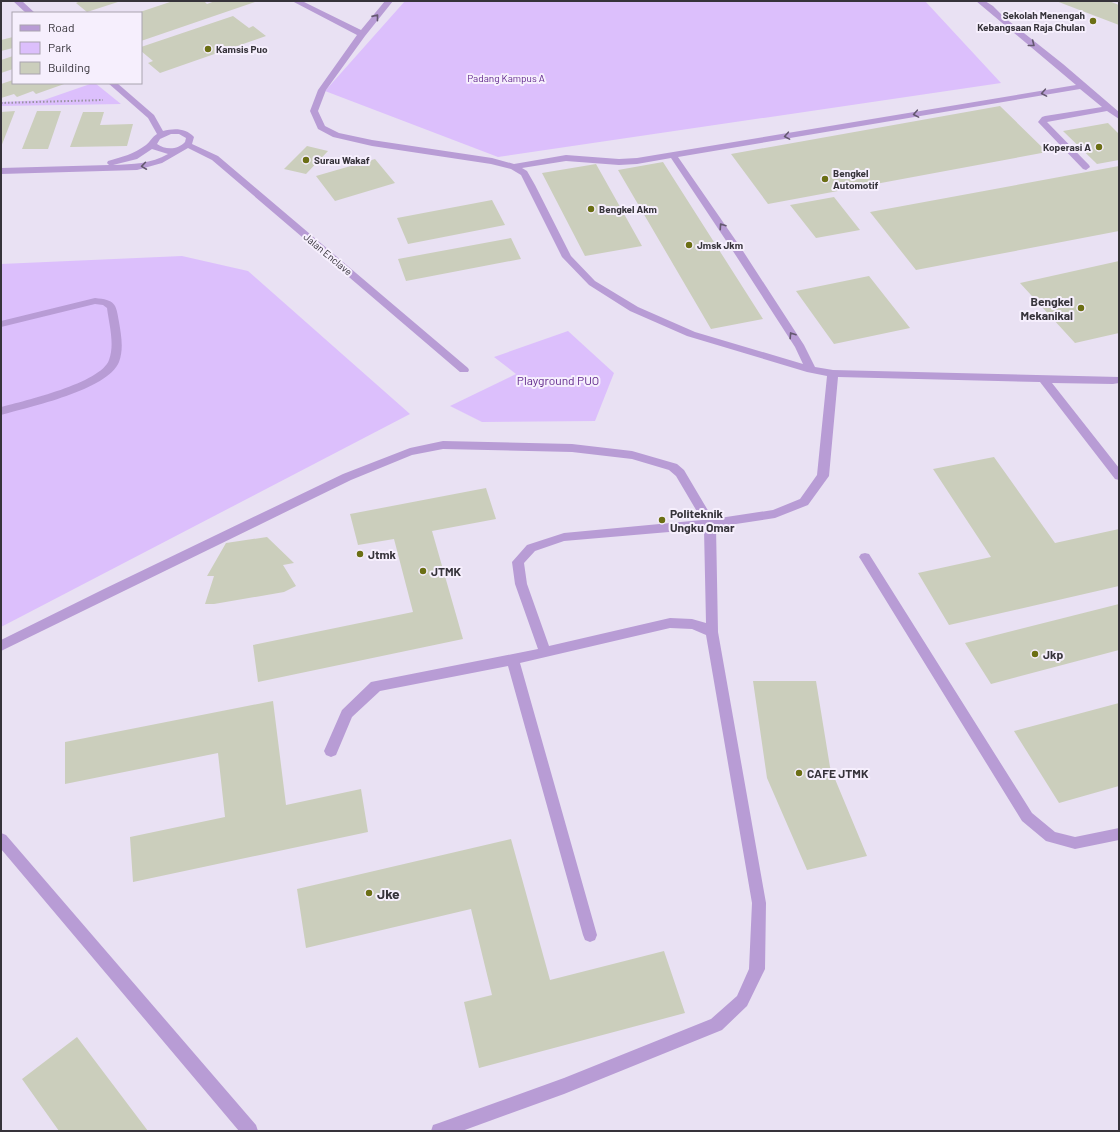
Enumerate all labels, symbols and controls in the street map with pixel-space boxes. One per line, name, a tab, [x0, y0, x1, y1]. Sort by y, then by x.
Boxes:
place label: Sekolah Menengah Kebangsaan Raja Chulan	[977, 9, 1085, 33]
legend	[12, 12, 142, 84]
one-way arrow	[371, 15, 378, 22]
marker: Sekolah Menengah Kebangsaan Raja Chulan	[1088, 16, 1098, 26]
text: Road	[48, 20, 75, 34]
one-way arrow	[1028, 39, 1035, 46]
text: Park	[48, 40, 72, 54]
place label: Kamsis Puo	[216, 43, 268, 55]
marker: Kamsis Puo	[203, 44, 213, 54]
text: Building	[48, 60, 90, 74]
park label: Padang Kampus A	[467, 72, 545, 84]
one-way arrow	[1041, 88, 1047, 97]
one-way arrow	[912, 110, 919, 118]
one-way arrow	[784, 131, 791, 140]
place label: Koperasi A	[1043, 141, 1091, 153]
marker: Koperasi A	[1094, 142, 1104, 152]
place label: Surau Wakaf	[314, 154, 370, 166]
marker: Surau Wakaf	[301, 155, 311, 165]
one-way arrow	[141, 161, 147, 170]
place label: Bengkel Automotif	[833, 167, 879, 191]
marker: Bengkel Automotif	[820, 174, 830, 184]
place label: Bengkel Akm	[599, 203, 657, 215]
marker: Bengkel Akm	[586, 204, 596, 214]
one-way arrow	[719, 223, 727, 230]
street label: Jalan Enclave	[301, 230, 355, 278]
place label: Jmsk Jkm	[697, 239, 743, 251]
marker: Jmsk Jkm	[684, 240, 694, 250]
place label: Bengkel Mekanikal	[1020, 294, 1073, 322]
marker: Bengkel Mekanikal	[1076, 303, 1086, 313]
one-way arrow	[790, 332, 797, 339]
park label: Playground PUO	[517, 373, 599, 387]
place label: Politeknik Ungku Omar	[670, 506, 735, 534]
marker: Politeknik Ungku Omar	[657, 515, 667, 525]
place label: Jtmk	[368, 547, 397, 561]
marker: Jtmk	[355, 549, 365, 559]
place label: JTMK	[431, 564, 462, 578]
marker: JTMK	[418, 566, 428, 576]
place label: Jkp	[1043, 647, 1063, 661]
marker: Jkp	[1030, 649, 1040, 659]
place label: CAFE JTMK	[807, 766, 869, 780]
marker: CAFE JTMK	[794, 768, 804, 778]
place label: Jke	[377, 885, 400, 902]
marker: Jke	[364, 888, 374, 898]

